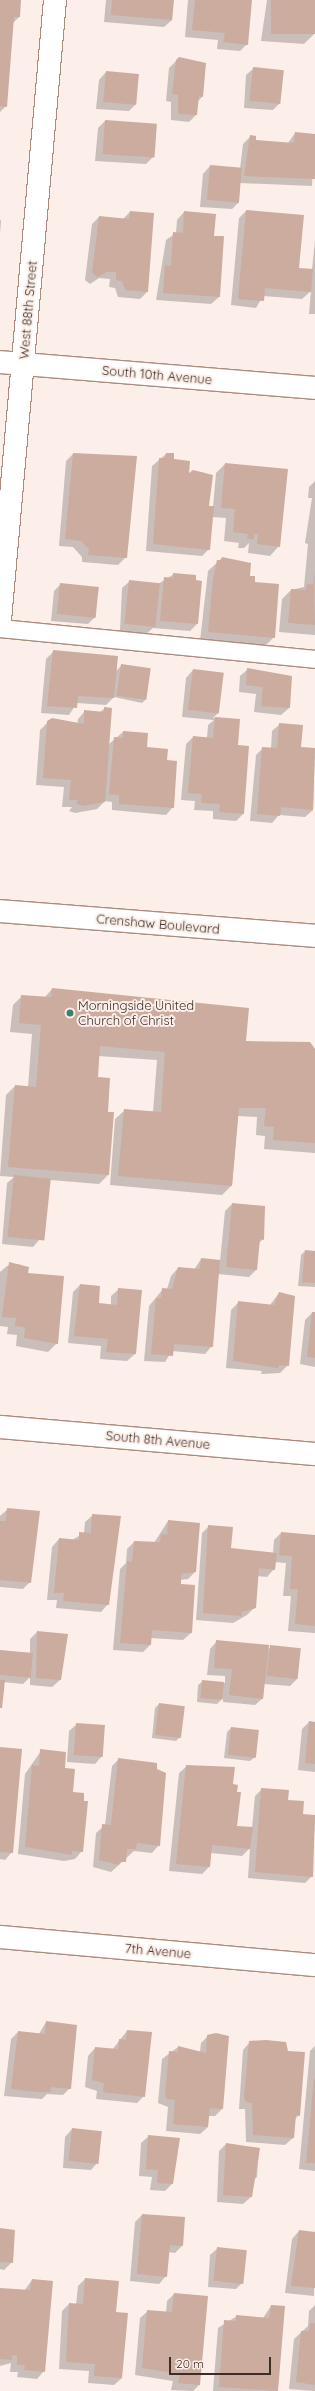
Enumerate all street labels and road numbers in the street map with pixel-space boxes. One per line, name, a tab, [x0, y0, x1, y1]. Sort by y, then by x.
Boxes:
street label: West 88th Street	[16, 260, 40, 360]
street label: South 10th Avenue	[101, 362, 213, 388]
street label: Crenshaw Boulevard	[96, 911, 220, 937]
street label: South 8th Avenue	[105, 1428, 211, 1452]
street label: 7th Avenue	[124, 1940, 192, 1962]

